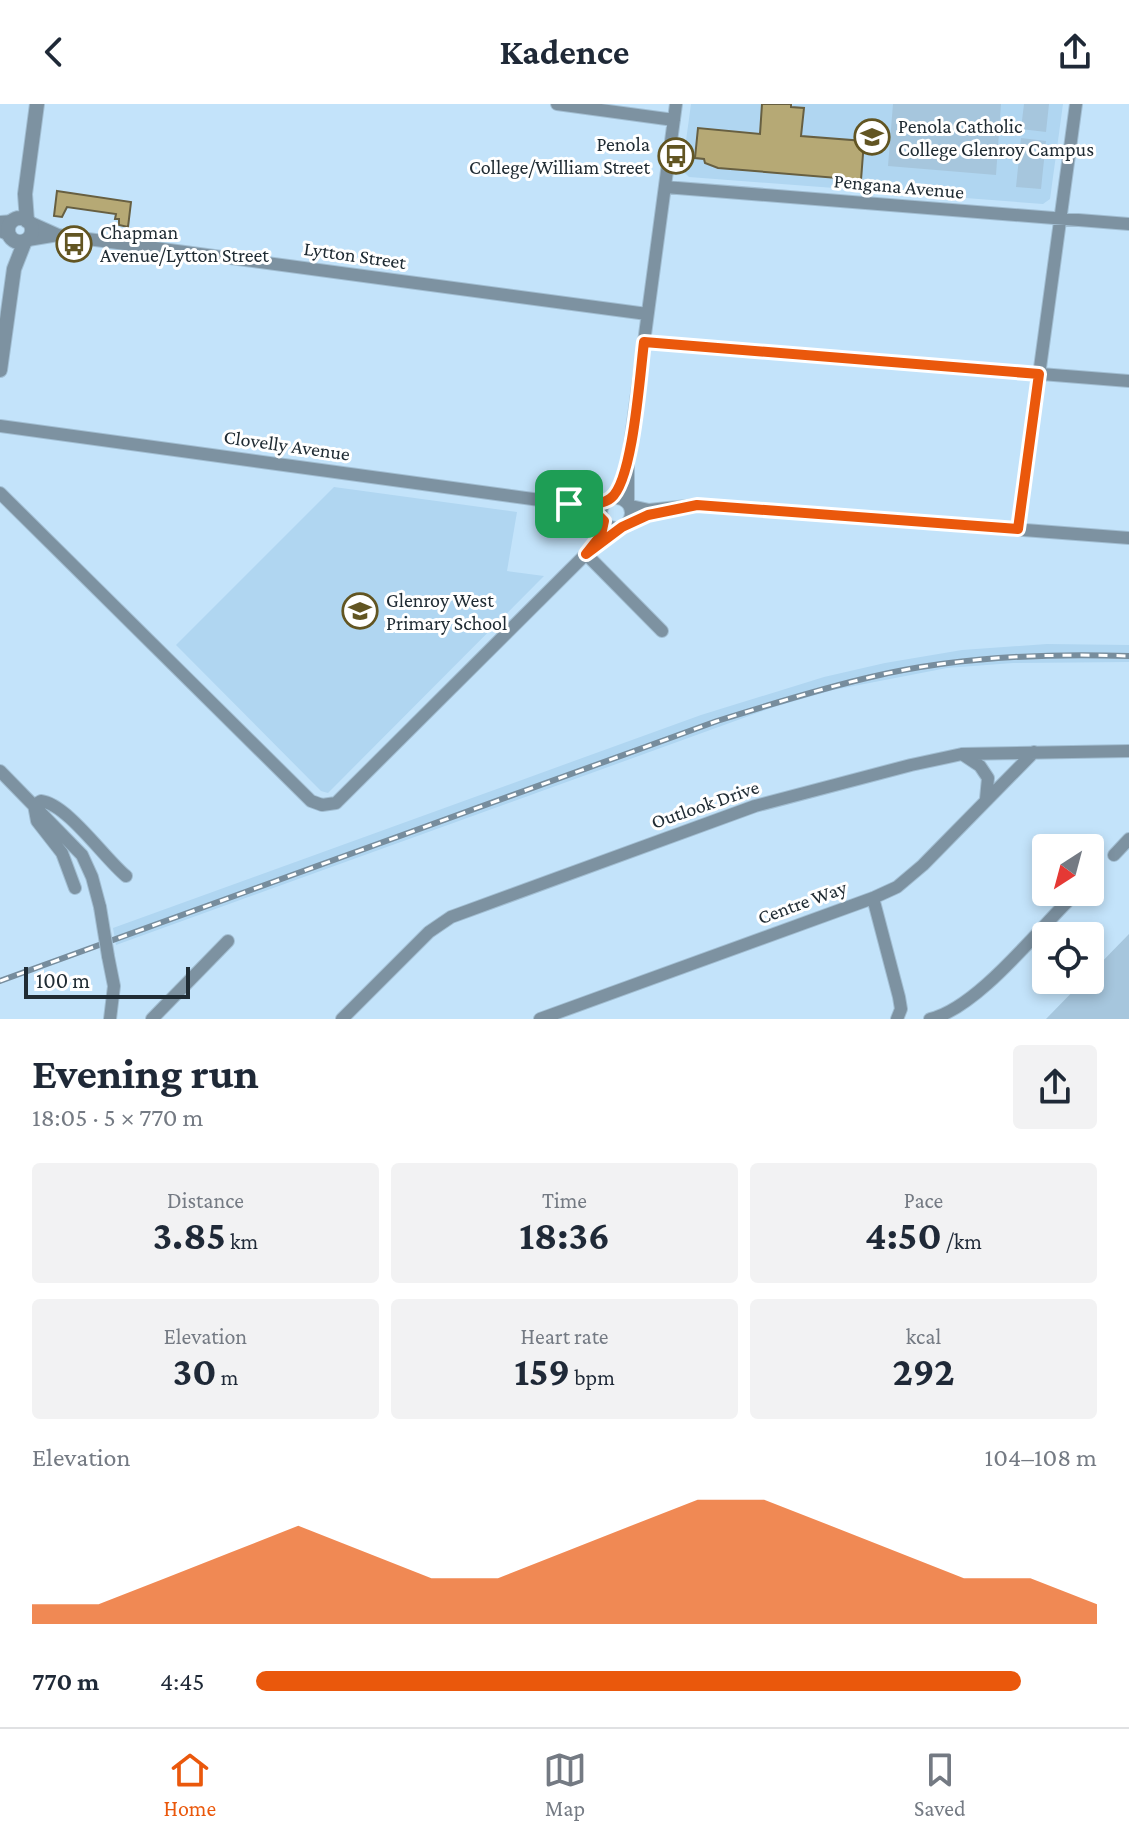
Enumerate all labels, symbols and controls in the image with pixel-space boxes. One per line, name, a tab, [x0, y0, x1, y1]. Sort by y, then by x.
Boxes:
icon: back	[32, 30, 76, 74]
icon: share	[1053, 30, 1097, 74]
text: Kadence	[500, 32, 629, 72]
place label: Penola Catholic College Glenroy Campus	[898, 115, 1094, 161]
school or university icon: Penola Catholic College Glenroy Campus	[853, 118, 891, 156]
place label: Penola College/William Street	[469, 133, 650, 179]
bus stop icon: Penola College/William Street	[657, 137, 695, 175]
street label: Pengana Avenue	[833, 169, 965, 204]
place label: Chapman Avenue/Lytton Street	[100, 221, 269, 267]
bus stop icon: Chapman Avenue/Lytton Street	[55, 225, 93, 263]
street label: Lytton Street	[302, 237, 408, 274]
street label: Clovelly Avenue	[222, 425, 352, 466]
pin	[535, 470, 603, 538]
icon: arrive	[547, 482, 591, 526]
place label: Glenroy West Primary School	[386, 589, 507, 635]
school or university icon: Glenroy West Primary School	[341, 592, 379, 630]
street label: Outlook Drive	[648, 775, 762, 833]
north arrow	[1032, 834, 1104, 906]
map controls	[1032, 834, 1104, 994]
street label: Centre Way	[755, 876, 850, 929]
button: locate	[1032, 922, 1104, 994]
scale bar	[24, 963, 190, 999]
text: 100 m	[36, 968, 90, 993]
button: share	[1013, 1045, 1097, 1129]
text: Evening run	[32, 1049, 259, 1097]
text: 18:05 · 5 × 770 m	[32, 1103, 203, 1132]
text: Distance	[167, 1188, 244, 1213]
text: Time	[542, 1188, 587, 1213]
text: Pace	[904, 1188, 943, 1213]
text: 3.85	[153, 1213, 226, 1258]
text: 18:36	[519, 1213, 610, 1258]
text: 4:50	[865, 1213, 942, 1258]
text: km	[226, 1229, 258, 1254]
text: /km	[942, 1229, 982, 1254]
text: Elevation	[164, 1324, 247, 1349]
text: Heart rate	[521, 1324, 608, 1349]
text: kcal	[906, 1324, 941, 1349]
text: 30	[173, 1349, 217, 1394]
text: 159	[514, 1349, 570, 1394]
text: 292	[892, 1349, 955, 1394]
text: m	[217, 1365, 238, 1390]
text: bpm	[570, 1365, 615, 1390]
text: Elevation	[32, 1443, 130, 1472]
text: 104–108 m	[985, 1443, 1097, 1472]
text: 770 m	[32, 1667, 99, 1696]
text: 4:45	[160, 1667, 205, 1696]
tab: Home	[163, 1748, 216, 1821]
tab: Map	[543, 1748, 587, 1821]
tab: Saved	[914, 1748, 966, 1821]

